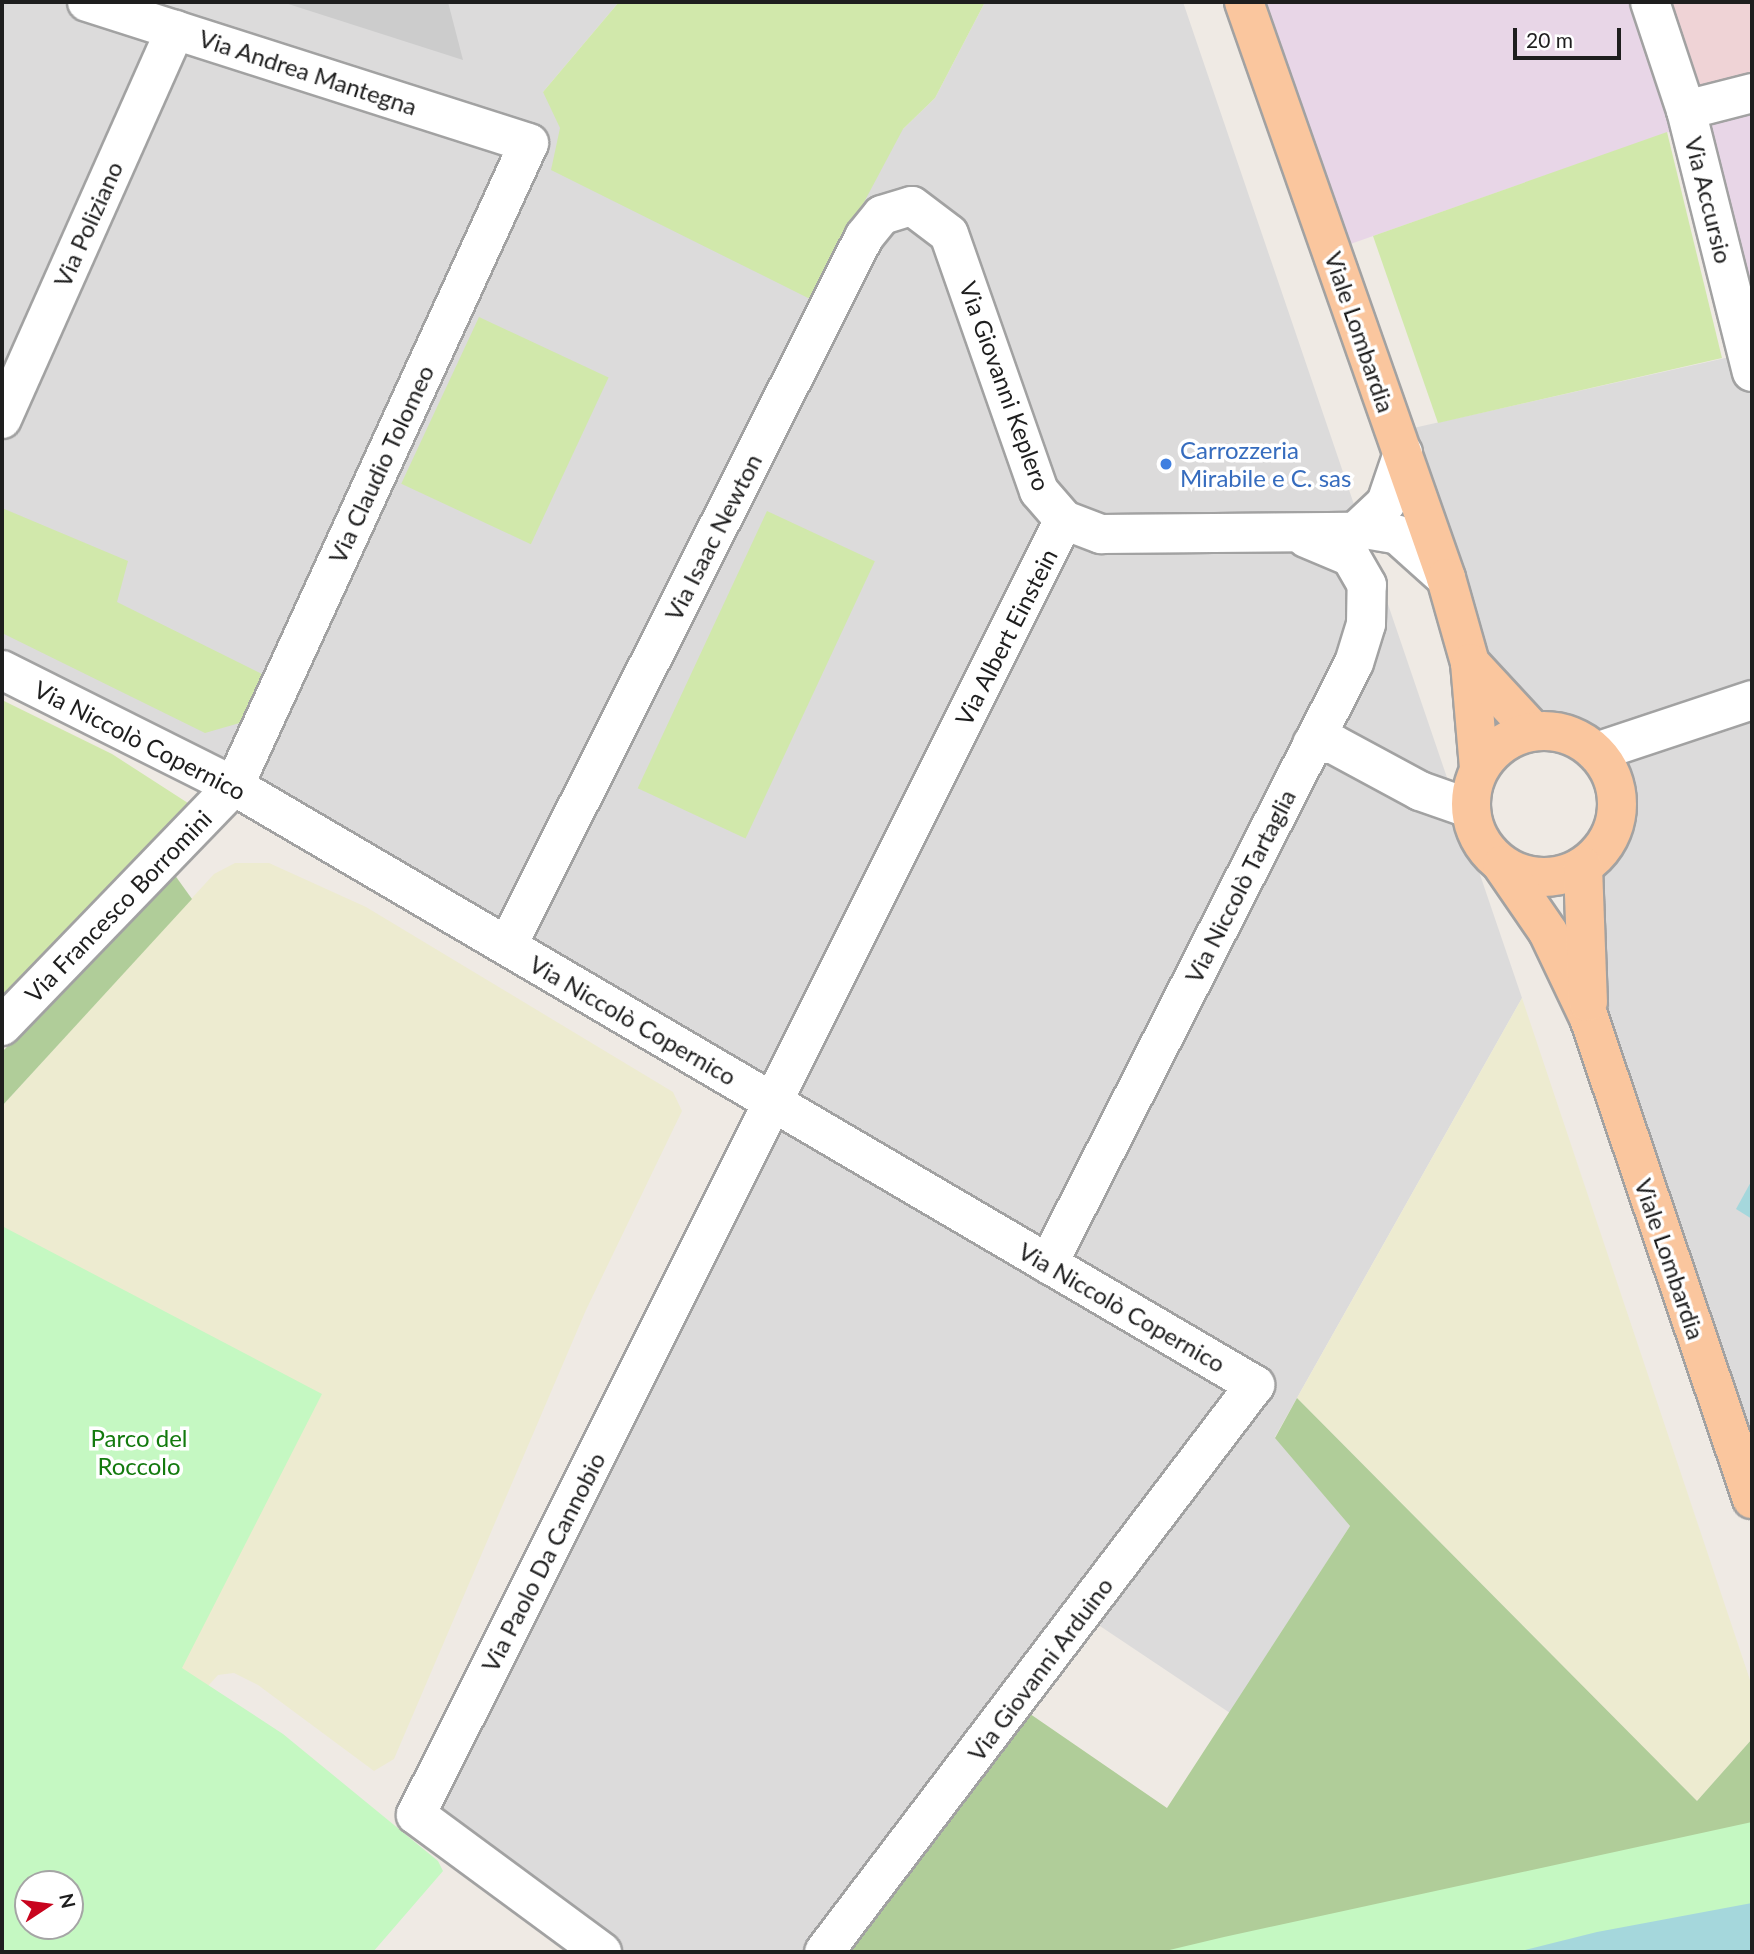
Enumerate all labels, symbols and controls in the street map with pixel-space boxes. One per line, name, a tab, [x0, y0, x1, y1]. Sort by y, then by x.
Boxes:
scale bar	[1516, 14, 1624, 58]
street label: Via Andrea Mantegna	[195, 23, 421, 121]
text: 20 m	[1526, 27, 1573, 52]
street label: Via Accursio	[1679, 133, 1739, 267]
street label: Via Poliziano	[48, 157, 128, 291]
street label: Viale Lombardia	[1319, 248, 1401, 416]
street label: Via Giovanni Keplero	[954, 277, 1056, 495]
street label: Via Claudio Tolomeo	[322, 360, 440, 568]
place label: Carrozzeria Mirabile e C. sas	[1180, 436, 1351, 492]
street label: Via Isaac Newton	[659, 449, 767, 625]
marker: Carrozzeria Mirabile e C. sas	[1158, 456, 1174, 472]
street label: Via Albert Einstein	[949, 543, 1063, 731]
street label: Via Niccolò Copernico	[29, 674, 251, 806]
street label: Via Niccolò Tartaglia	[1179, 784, 1301, 988]
street label: Via Francesco Borromini	[19, 804, 217, 1008]
street label: Via Niccolò Copernico	[525, 949, 741, 1091]
street label: Viale Lombardia	[1629, 1175, 1711, 1343]
street label: Via Niccolò Copernico	[1014, 1236, 1230, 1378]
park label: Parco del Roccolo	[91, 1424, 187, 1480]
street label: Via Paolo Da Cannobio	[475, 1448, 611, 1676]
street label: Via Giovanni Arduino	[961, 1571, 1119, 1767]
north arrow	[14, 1870, 84, 1940]
text: N	[55, 1891, 81, 1910]

